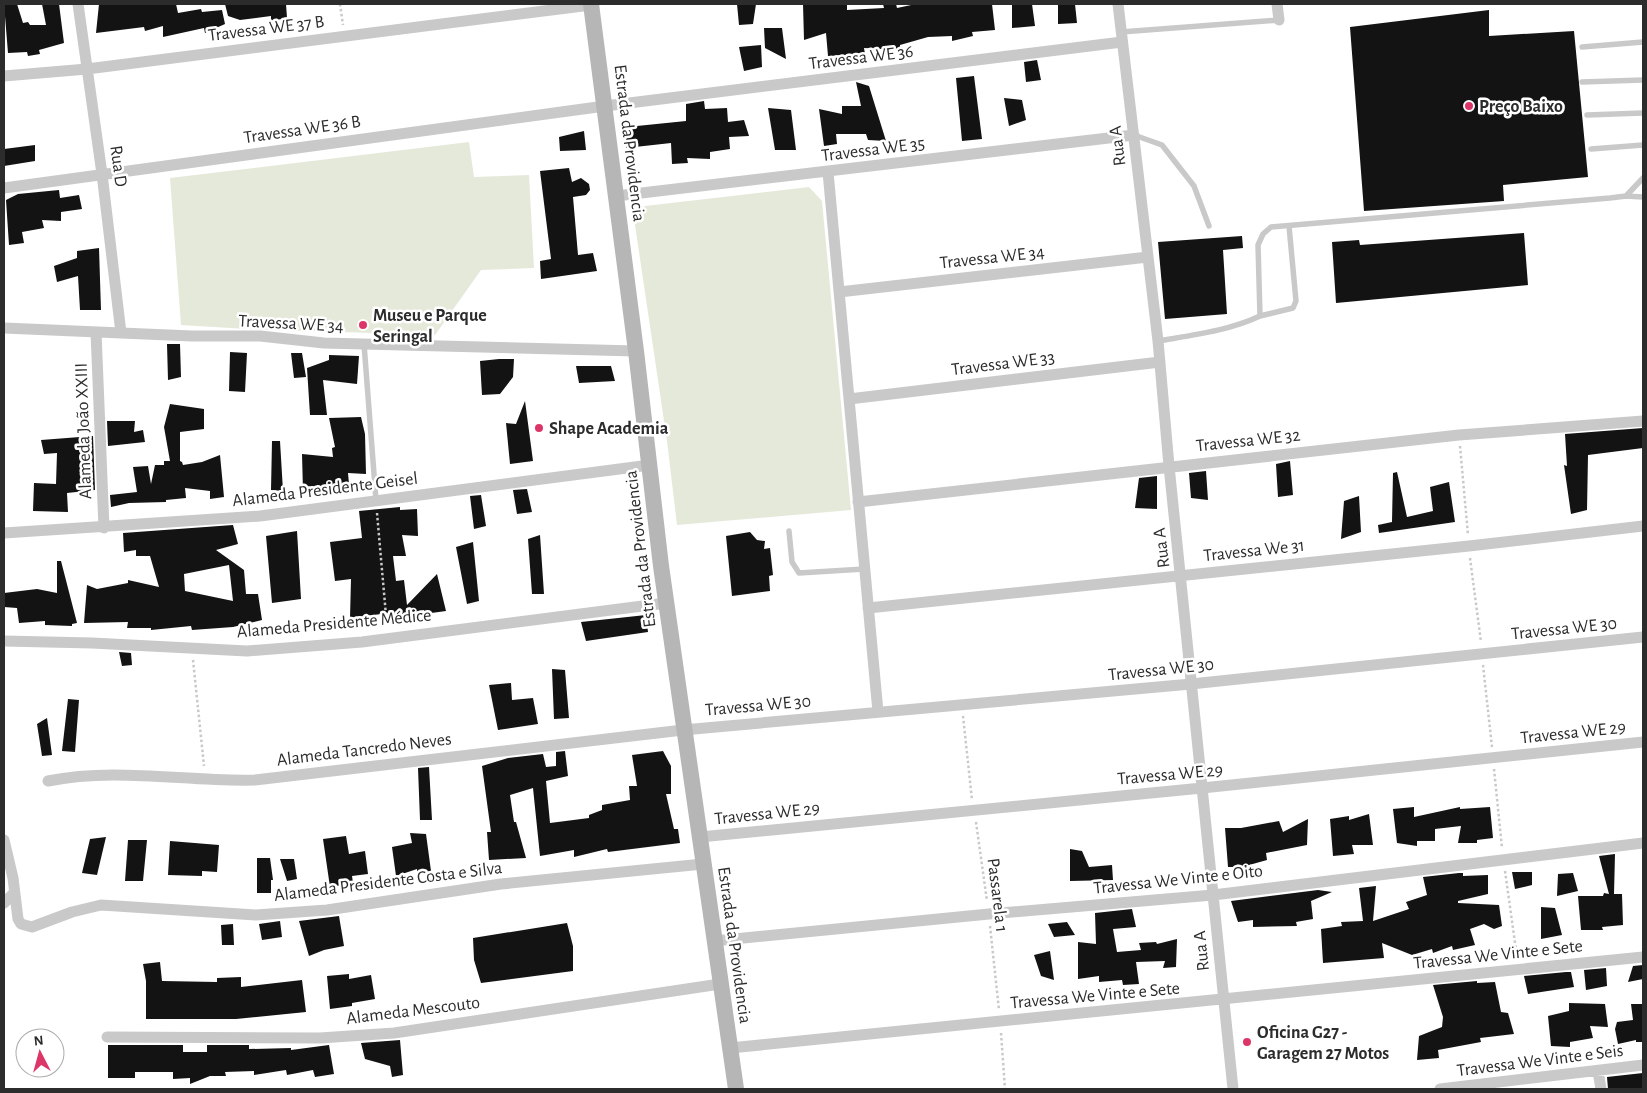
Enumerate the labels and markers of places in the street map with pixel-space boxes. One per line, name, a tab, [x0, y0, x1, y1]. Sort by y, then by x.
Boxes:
place label: Preço Baixo	[1479, 98, 1563, 116]
marker: Preço Baixo	[1463, 100, 1475, 112]
place label: Museu e Parque Seringal	[373, 307, 487, 346]
marker: Museu e Parque Seringal	[357, 319, 369, 331]
place label: Shape Academia	[549, 420, 669, 438]
marker: Shape Academia	[533, 422, 545, 434]
place label: Oficina G27 - Garagem 27 Motos	[1257, 1024, 1389, 1063]
marker: Oficina G27 - Garagem 27 Motos	[1241, 1036, 1253, 1048]

